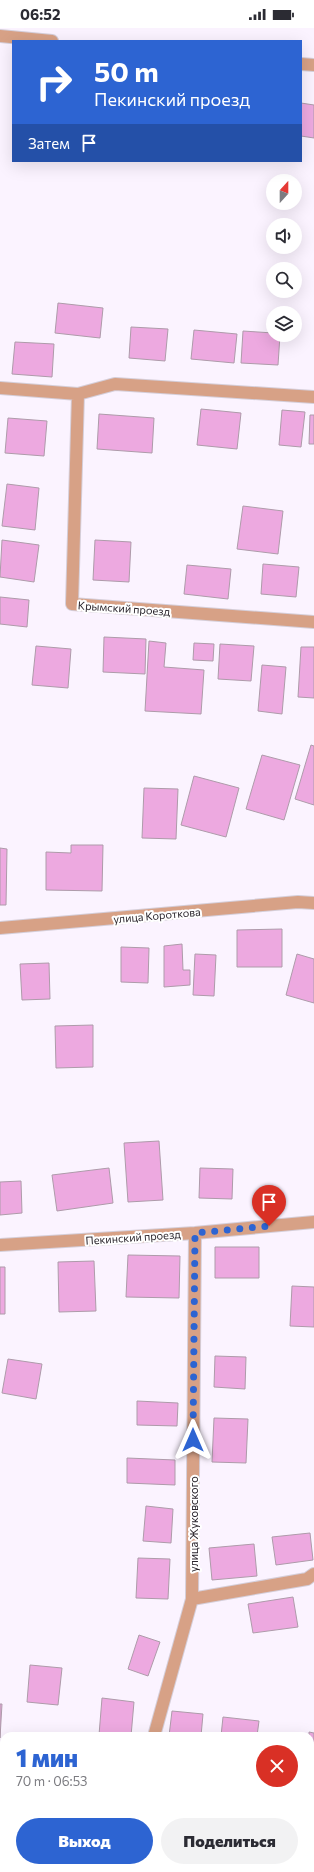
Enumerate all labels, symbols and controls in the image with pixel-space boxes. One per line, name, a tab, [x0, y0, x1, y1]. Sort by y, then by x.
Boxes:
text: 06:52	[20, 5, 60, 23]
text: 50 m	[94, 54, 159, 88]
icon: right	[28, 56, 80, 108]
text: Пекинский проезд	[94, 88, 250, 110]
icon: arrive	[78, 132, 100, 154]
text: Затем	[28, 134, 70, 152]
north arrow	[266, 174, 302, 210]
map controls	[266, 174, 302, 342]
button: sound	[266, 218, 302, 254]
button: search	[266, 262, 302, 298]
button: layers	[266, 306, 302, 342]
street label: Крымский проезд	[77, 598, 171, 618]
street label: улица Короткова	[113, 905, 201, 925]
pin	[252, 1185, 286, 1226]
icon: arrive	[258, 1191, 280, 1213]
street label: Пекинский проезд	[85, 1227, 182, 1247]
position arrow	[172, 1419, 214, 1461]
street label: улица Жуковского	[187, 1476, 200, 1572]
text: 1 мин	[16, 1743, 78, 1772]
button: close	[256, 1745, 298, 1787]
text: 70 m · 06:53	[16, 1773, 88, 1789]
button: Выход	[16, 1818, 153, 1864]
button: Поделиться	[161, 1818, 298, 1864]

